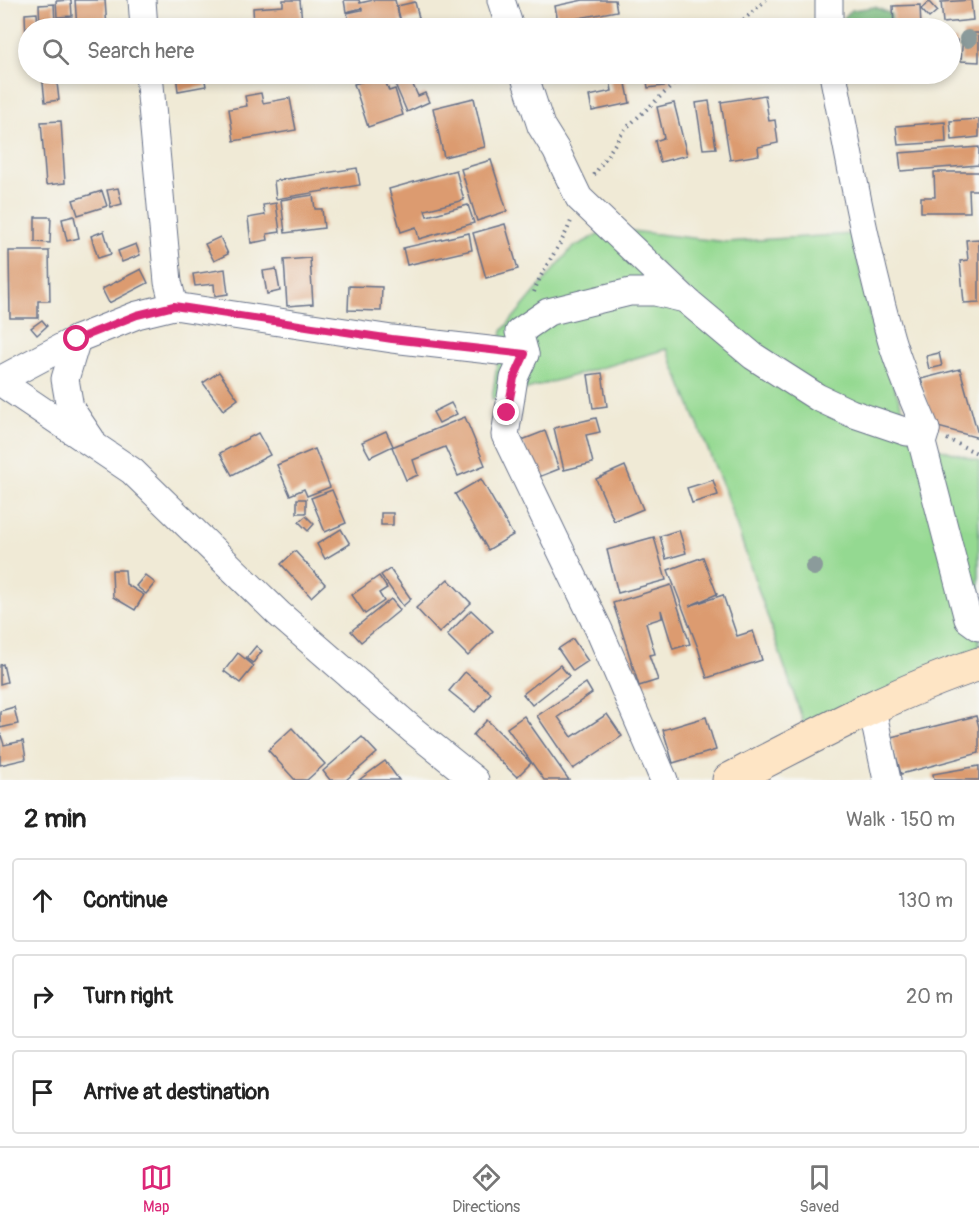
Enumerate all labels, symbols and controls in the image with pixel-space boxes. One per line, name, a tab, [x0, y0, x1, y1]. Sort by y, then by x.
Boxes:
search box	[18, 18, 961, 84]
icon: search	[39, 35, 72, 68]
text: Search here	[87, 37, 194, 65]
route start	[63, 325, 89, 351]
route end	[493, 399, 519, 425]
text: 2 min	[24, 803, 86, 835]
text: Walk · 150 m	[846, 807, 955, 832]
icon: ahead	[26, 884, 59, 917]
text: Continue	[83, 886, 167, 914]
text: 130 m	[898, 888, 953, 913]
icon: right	[26, 980, 59, 1013]
text: Turn right	[83, 982, 173, 1010]
text: 20 m	[906, 984, 953, 1009]
icon: arrive	[26, 1076, 59, 1109]
text: Arrive at destination	[83, 1078, 269, 1106]
tab: Map	[140, 1161, 173, 1217]
tab: Directions	[452, 1161, 520, 1217]
tab: Saved	[800, 1161, 839, 1217]

